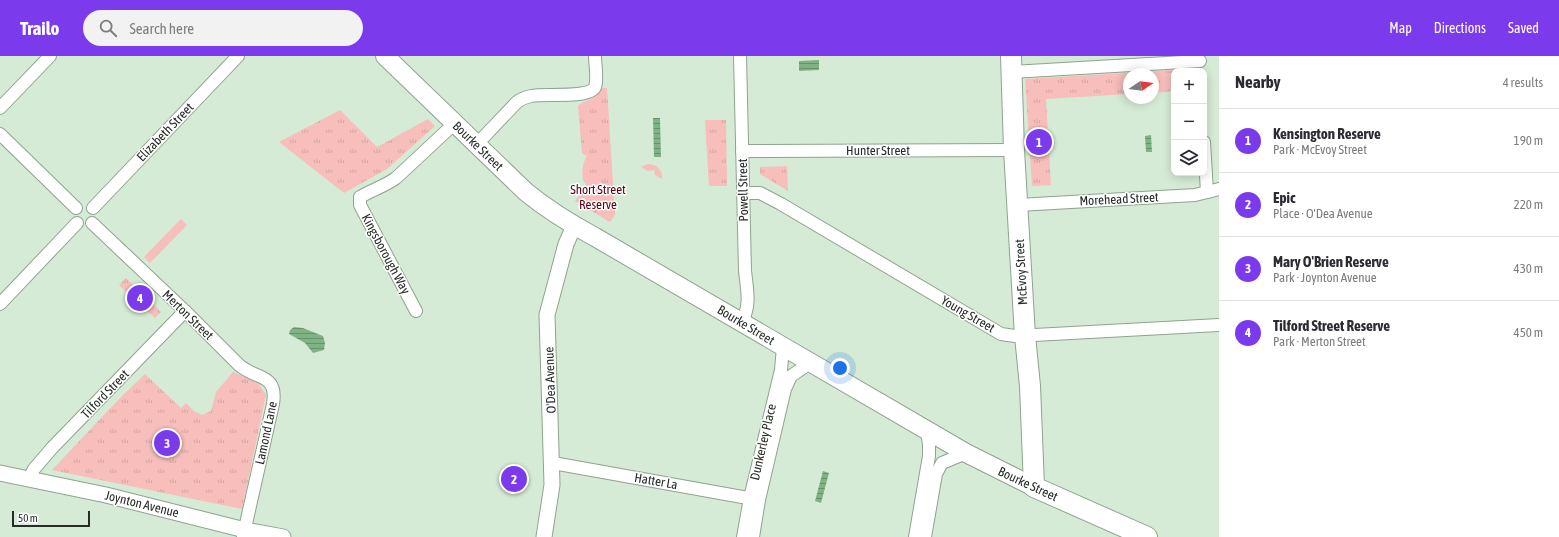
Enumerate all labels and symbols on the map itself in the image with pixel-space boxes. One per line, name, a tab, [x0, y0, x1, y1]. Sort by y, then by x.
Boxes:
north arrow	[1123, 68, 1159, 104]
street label: Elizabeth Street	[134, 100, 197, 164]
street label: Bourke Street	[450, 118, 506, 174]
pin: 1	[1026, 127, 1052, 157]
street label: Hunter Street	[846, 143, 910, 158]
street label: Powell Street	[735, 158, 751, 222]
park label: Short Street Reserve	[570, 182, 626, 212]
street label: Morehead Street	[1079, 189, 1159, 209]
street label: Kingsborough Way	[359, 211, 414, 297]
street label: McEvoy Street	[1012, 238, 1030, 305]
pin: 4	[127, 283, 153, 313]
street label: Merton Street	[160, 287, 217, 343]
street label: Young Street	[938, 293, 998, 336]
street label: Bourke Street	[715, 302, 778, 348]
street label: O'Dea Avenue	[541, 346, 559, 414]
your location	[830, 358, 850, 378]
street label: Tilford Street	[78, 366, 132, 421]
street label: Lamond Lane	[252, 400, 280, 466]
street label: Dunkerley Place	[747, 402, 779, 482]
pin: 3	[154, 428, 180, 458]
pin: 2	[501, 464, 527, 494]
street label: Bourke Street	[996, 464, 1060, 504]
street label: Hatter La	[633, 470, 679, 492]
street label: Joynton Avenue	[104, 488, 181, 520]
scale bar	[12, 509, 90, 528]

